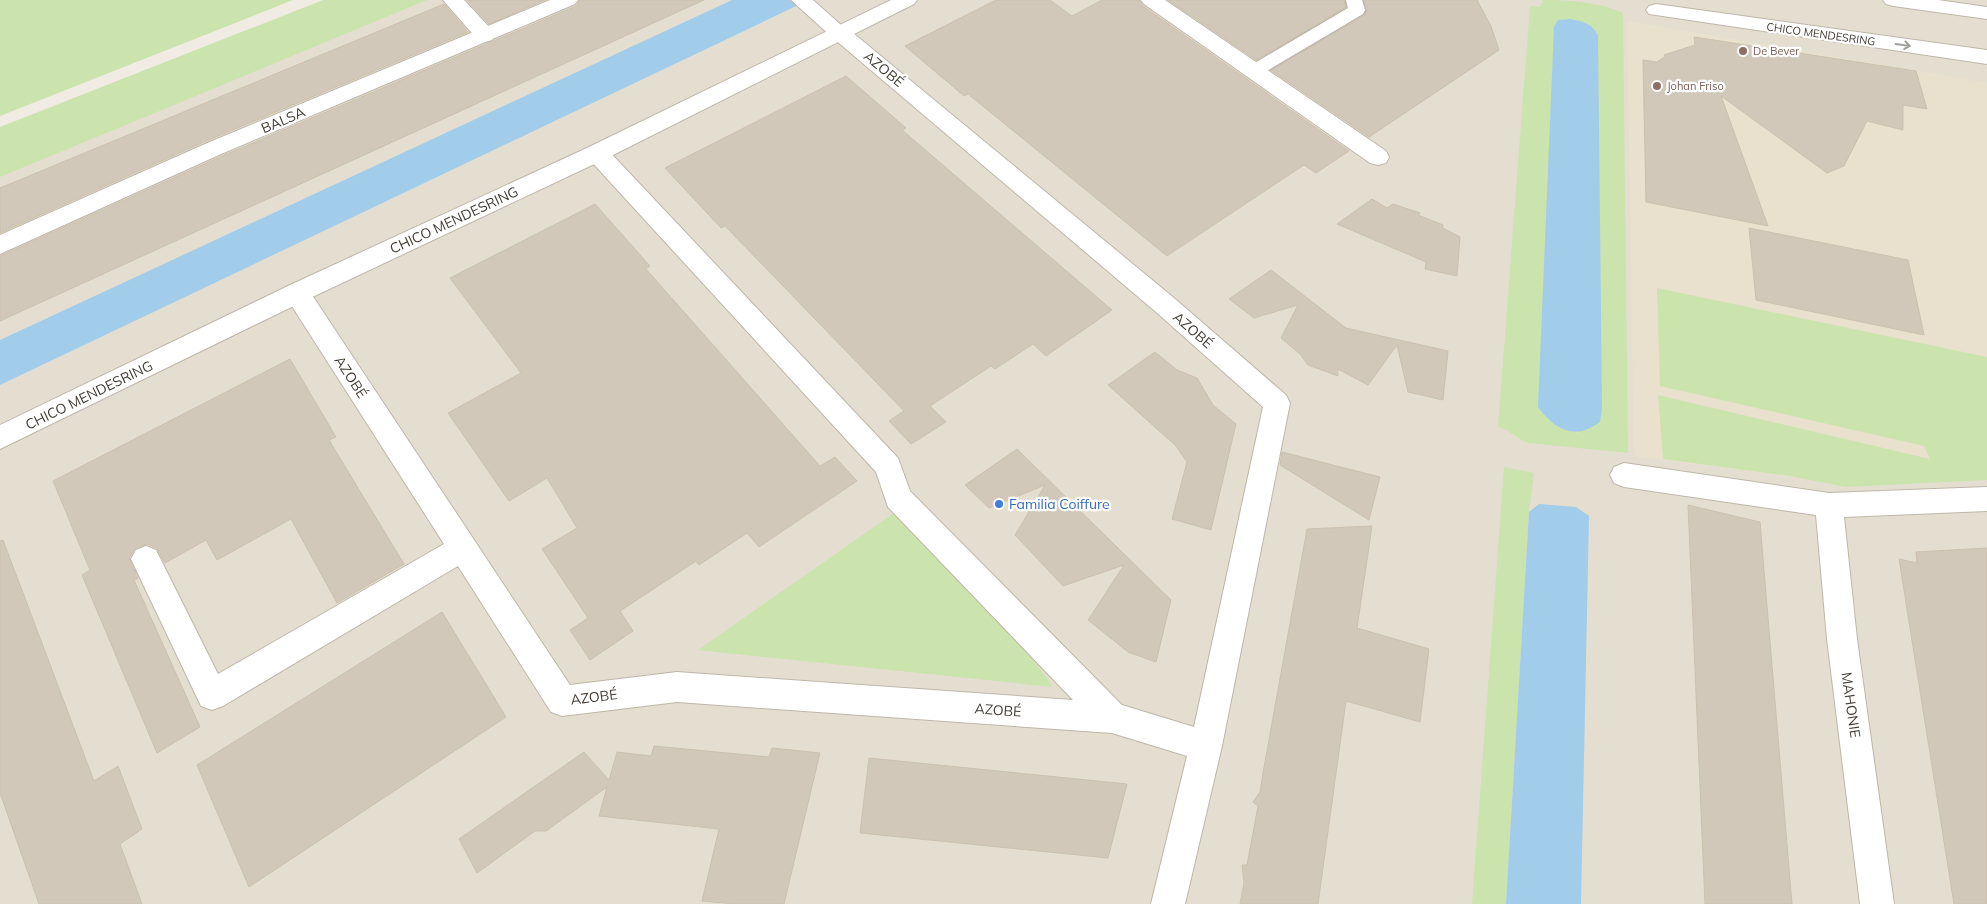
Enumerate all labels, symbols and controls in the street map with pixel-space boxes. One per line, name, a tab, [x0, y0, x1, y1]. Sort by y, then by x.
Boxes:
street label: CHICO MENDESRING	[1766, 19, 1876, 49]
one-way arrow	[1895, 40, 1911, 50]
place label: De Bever	[1753, 44, 1799, 58]
marker: De Bever	[1737, 45, 1749, 57]
street label: AZOBÉ	[860, 47, 908, 91]
place label: Johan Friso	[1667, 79, 1724, 93]
marker: Johan Friso	[1651, 80, 1663, 92]
street label: BALSA	[258, 102, 308, 137]
street label: CHICO MENDESRING	[387, 182, 521, 258]
street label: AZOBÉ	[1169, 308, 1217, 352]
street label: AZOBÉ	[331, 352, 371, 402]
street label: CHICO MENDESRING	[22, 356, 156, 434]
place label: Familia Coiffure	[1009, 495, 1110, 513]
marker: Familia Coiffure	[993, 498, 1005, 510]
street label: MAHONIE	[1837, 671, 1865, 739]
street label: AZOBÉ	[570, 685, 618, 709]
street label: AZOBÉ	[974, 699, 1022, 721]

